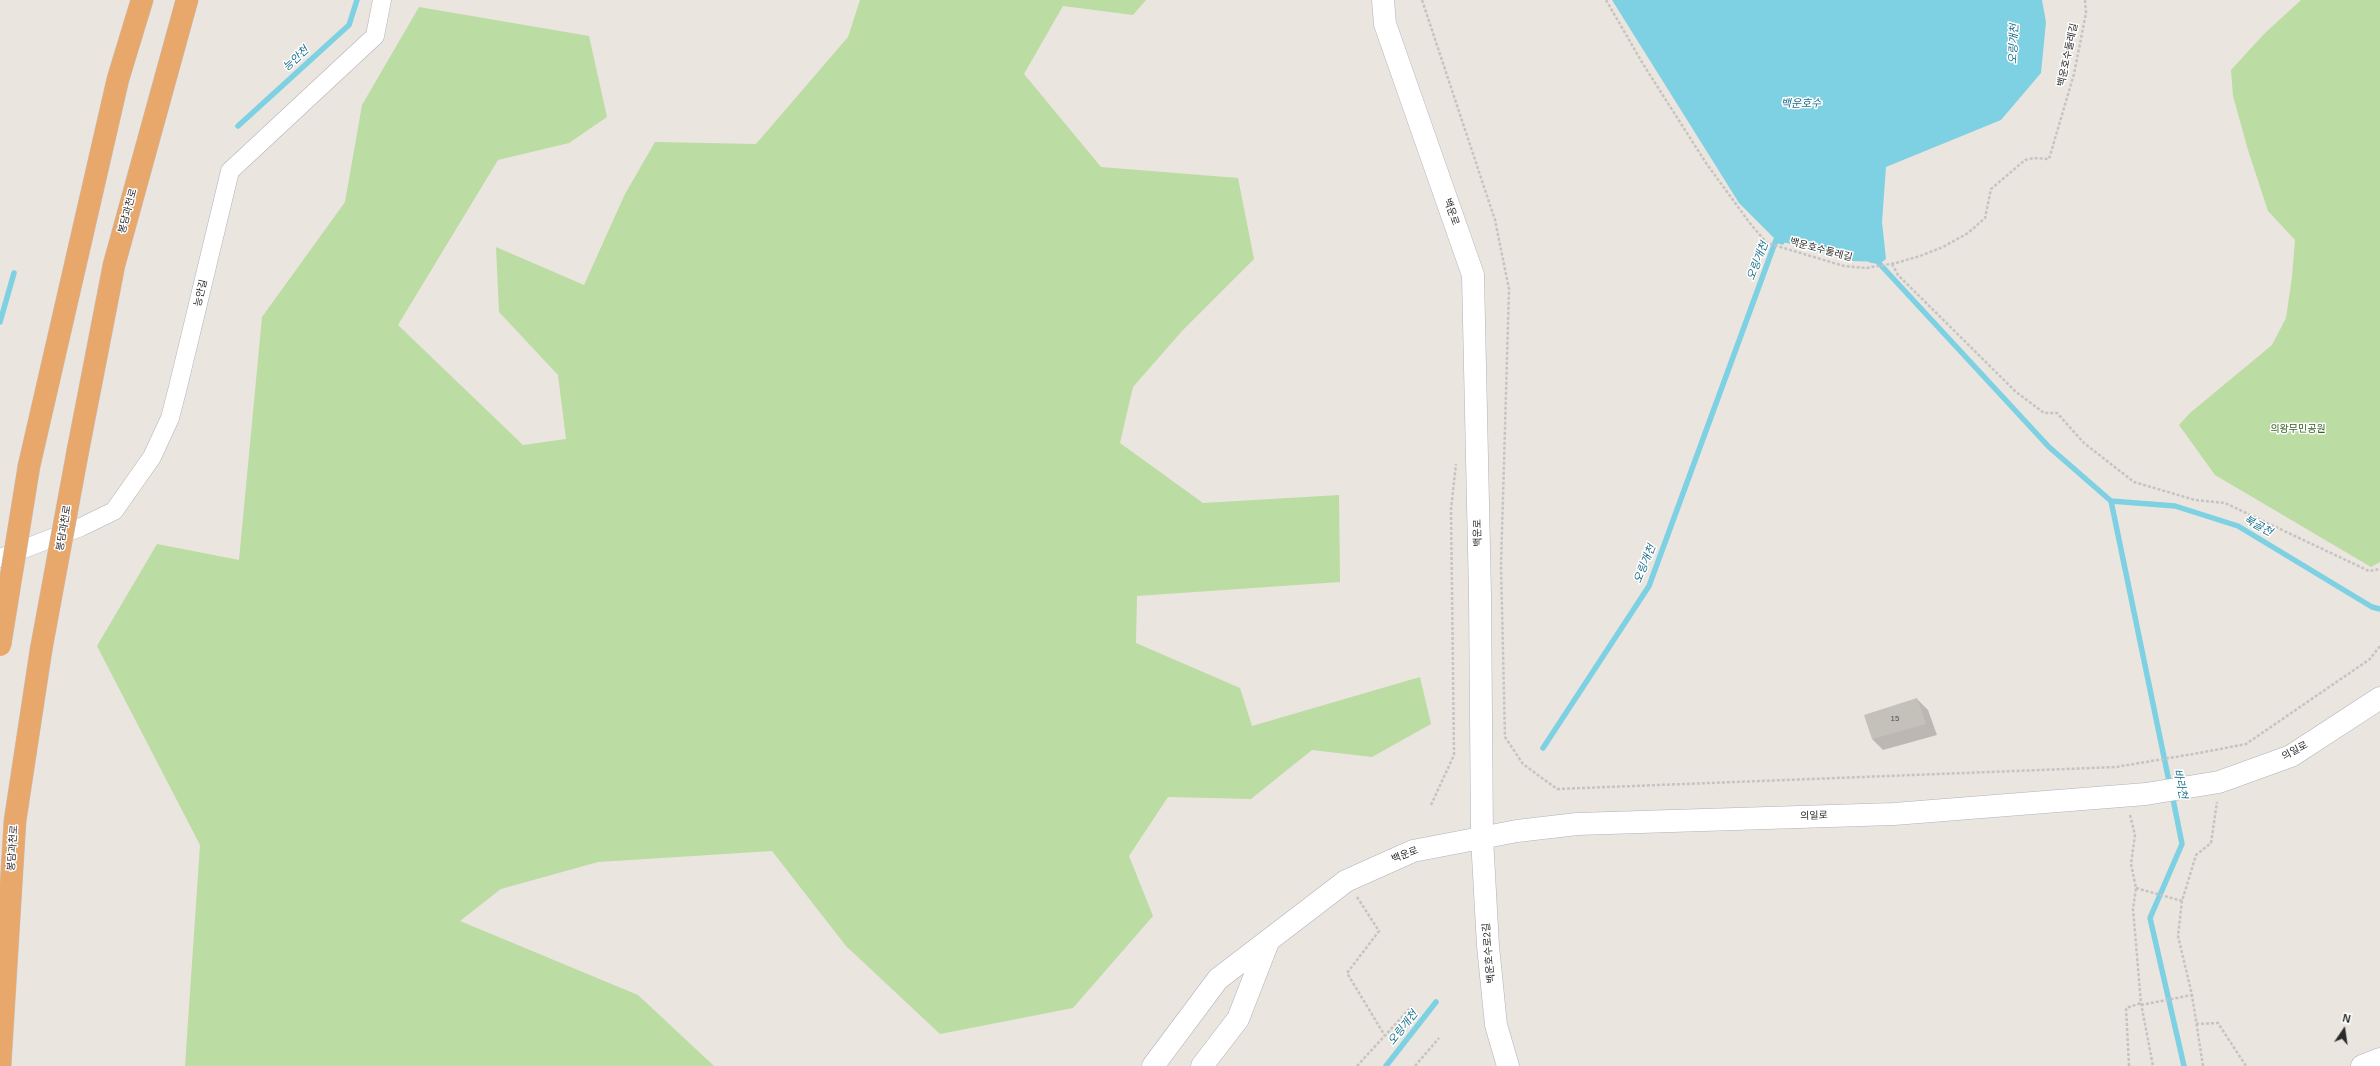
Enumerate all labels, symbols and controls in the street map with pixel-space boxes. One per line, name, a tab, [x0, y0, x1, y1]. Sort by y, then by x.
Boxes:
street label: 백운호수둘레길	[2055, 22, 2081, 88]
water label: 오링개천	[2007, 24, 2021, 64]
water label: 능안천	[280, 44, 312, 74]
water label: 백운호수	[1781, 97, 1821, 111]
street label: 봉담과천로	[116, 187, 140, 235]
street label: 백운로	[1441, 197, 1461, 227]
street label: 백운호수둘레길	[1788, 236, 1854, 264]
water label: 오링개천	[1745, 240, 1771, 282]
street label: 능안길	[192, 278, 210, 308]
park label: 의왕무민공원	[2270, 423, 2326, 435]
street label: 봉담과천로	[54, 504, 74, 552]
water label: 북골천	[2242, 513, 2274, 539]
street label: 백운로	[1472, 519, 1484, 547]
water label: 오링개천	[1631, 543, 1659, 585]
house number: 15	[1891, 714, 1899, 724]
street label: 의일로	[2280, 739, 2310, 763]
water label: 바라천	[2170, 768, 2190, 800]
street label: 의일로	[1800, 810, 1828, 822]
street label: 봉담과천로	[5, 825, 21, 871]
street label: 백운로	[1390, 844, 1420, 866]
street label: 백운호수로2길	[1480, 922, 1498, 984]
water label: 오링개천	[1385, 1008, 1421, 1048]
north arrow	[2324, 1010, 2364, 1050]
text: N	[2341, 1012, 2352, 1025]

